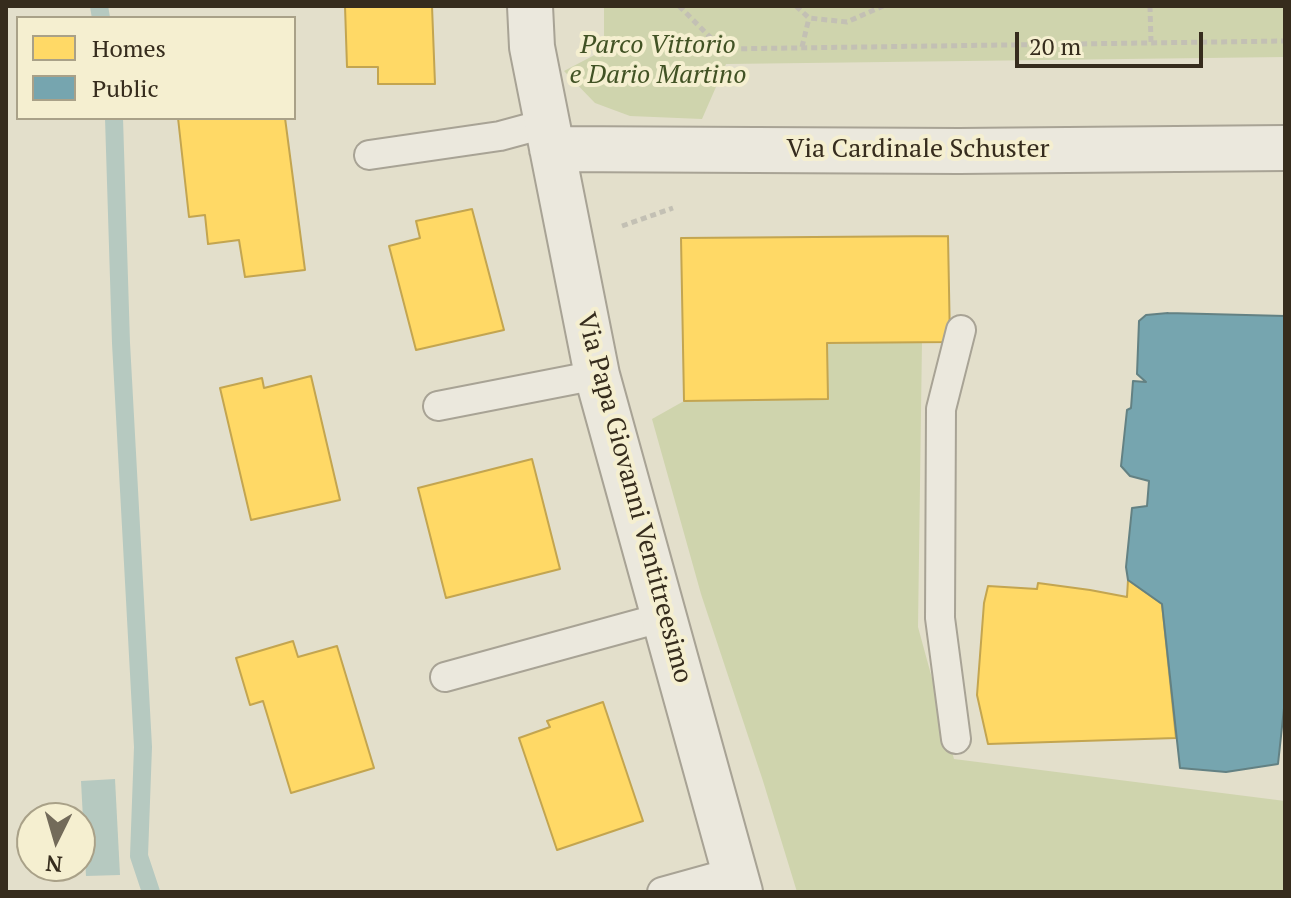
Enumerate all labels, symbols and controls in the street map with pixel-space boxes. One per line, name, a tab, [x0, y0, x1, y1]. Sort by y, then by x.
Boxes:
legend	[16, 16, 296, 120]
scale bar	[1019, 16, 1207, 66]
park label: Parco Vittorio e Dario Martino	[570, 30, 746, 92]
text: 20 m	[1029, 30, 1081, 62]
text: Homes	[92, 32, 166, 64]
text: Public	[92, 72, 159, 104]
street label: Via Cardinale Schuster	[786, 134, 1050, 166]
street label: Via Papa Giovanni Ventitreesimo	[570, 310, 698, 686]
north arrow	[16, 802, 96, 882]
text: N	[44, 849, 64, 880]

